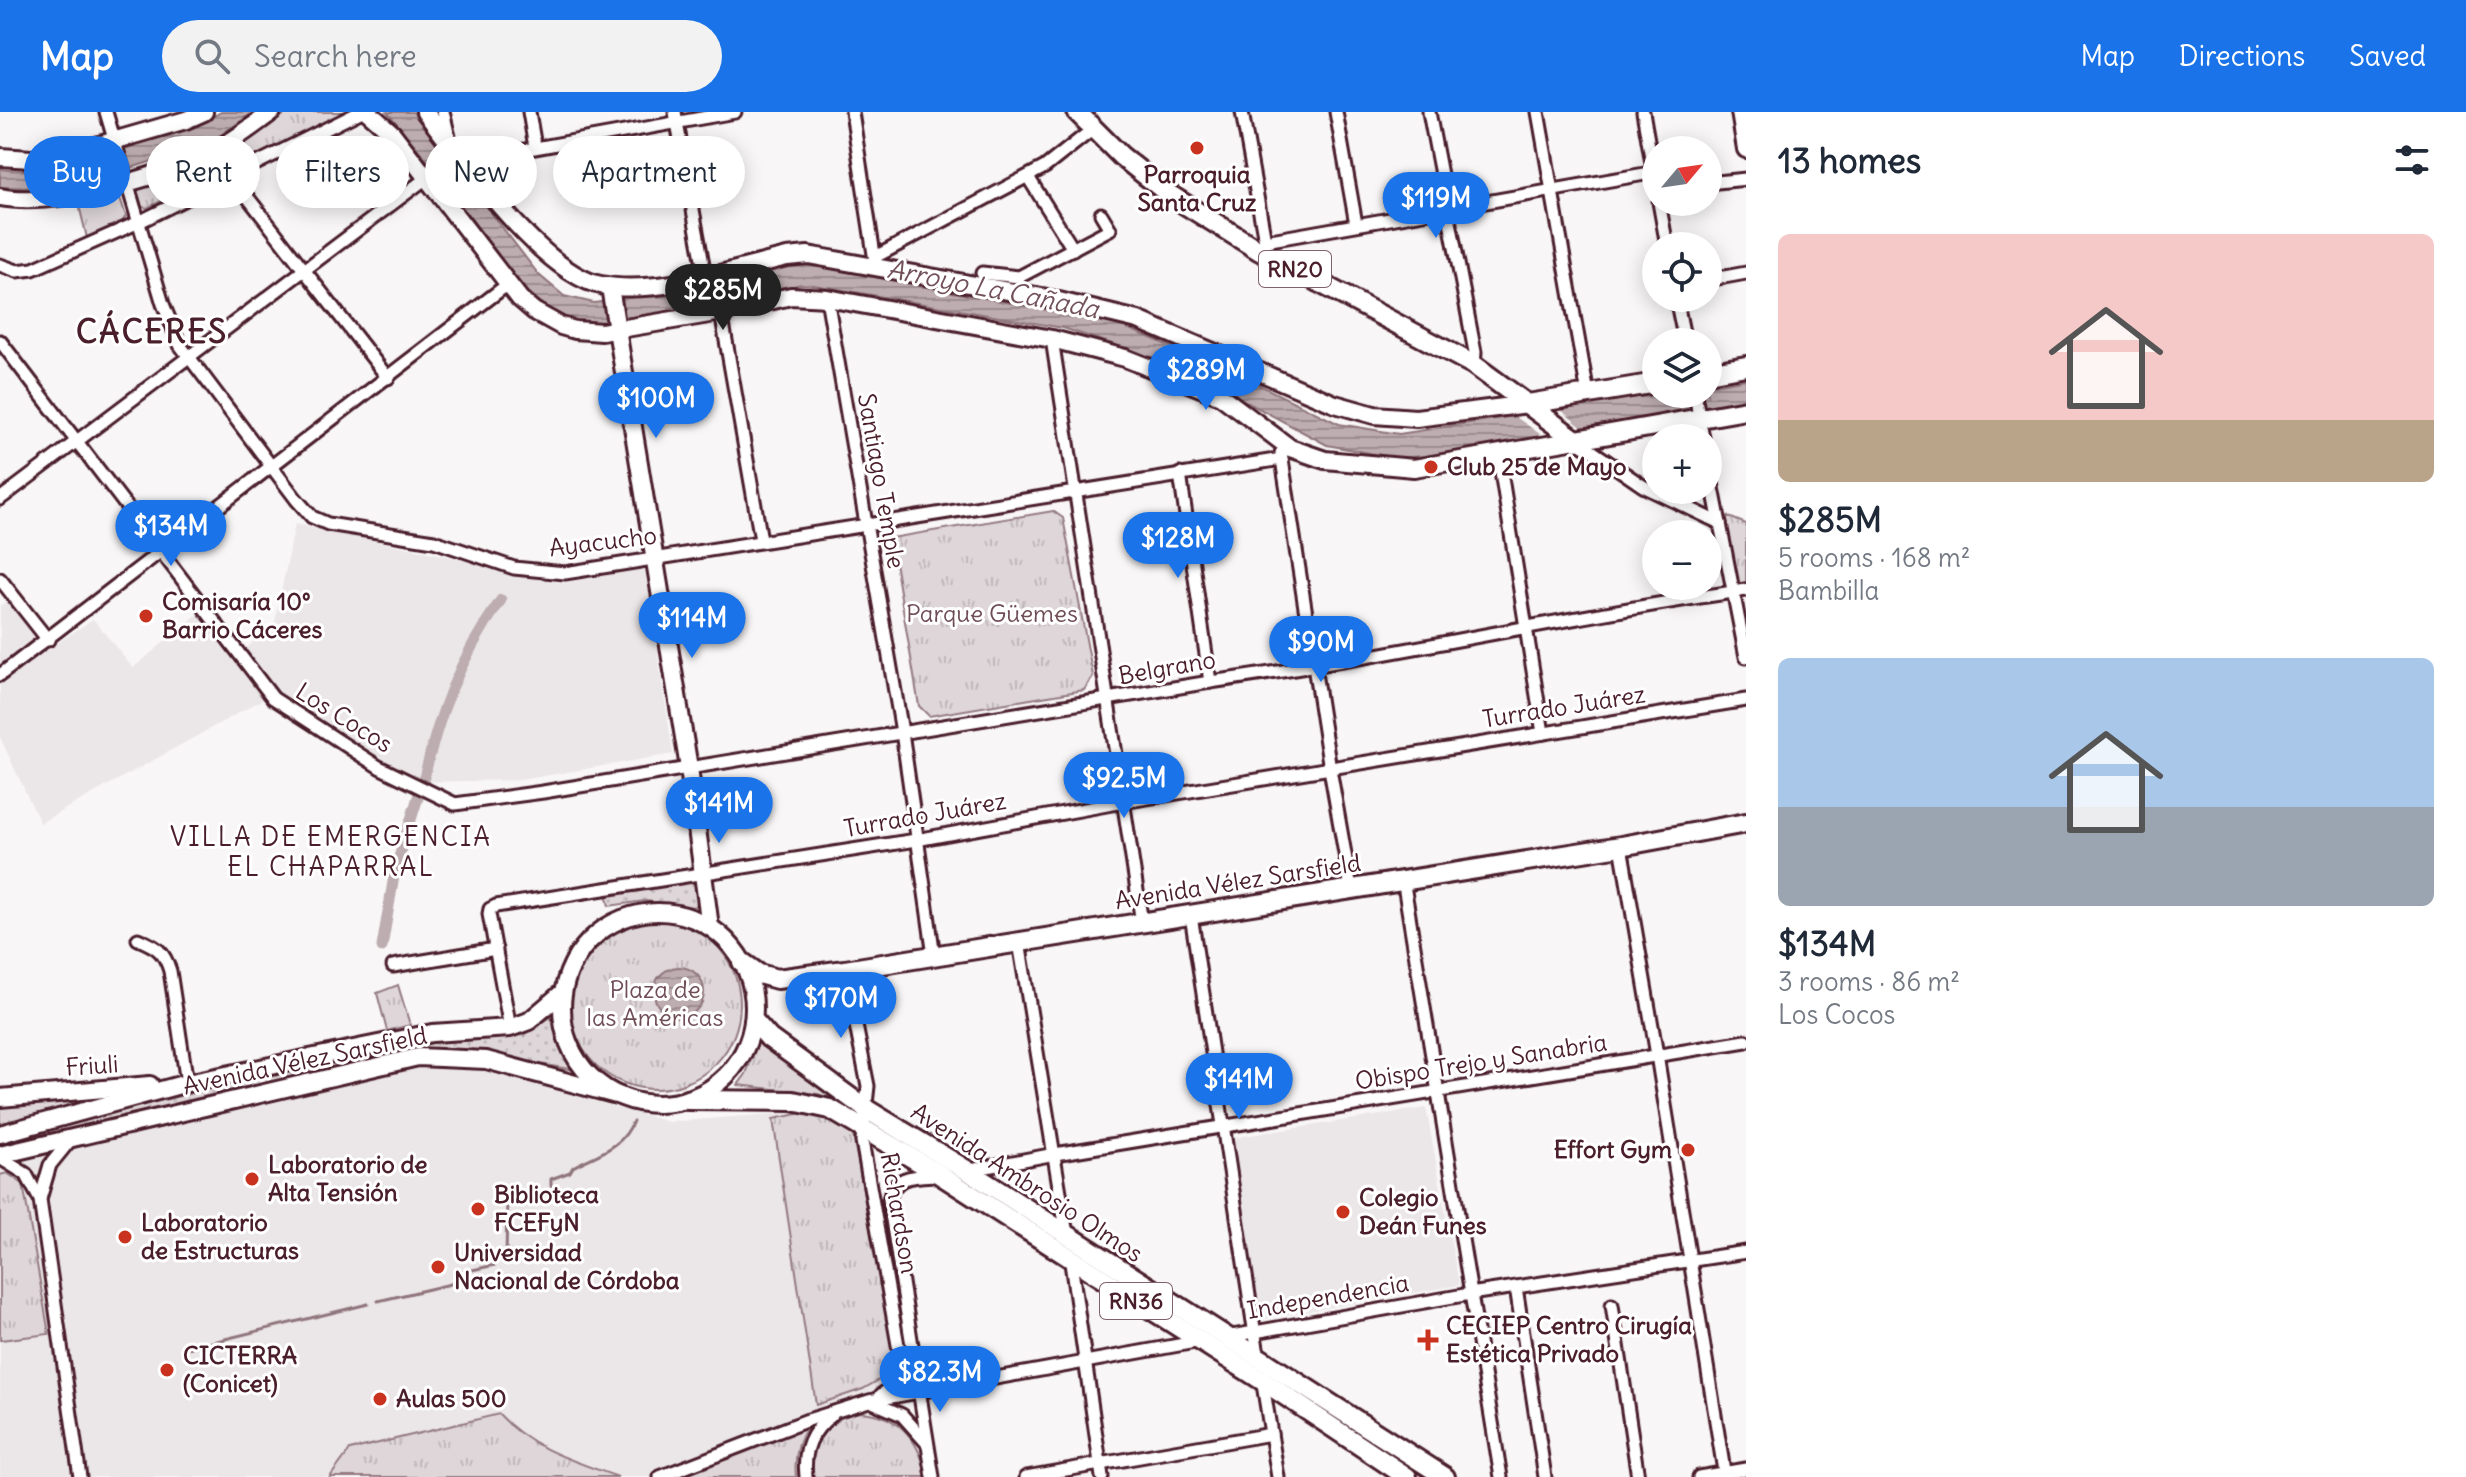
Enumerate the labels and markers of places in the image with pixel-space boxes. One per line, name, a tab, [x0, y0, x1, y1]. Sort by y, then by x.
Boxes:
marker: Parroquia Santa Cruz	[1188, 139, 1206, 157]
place label: Parroquia Santa Cruz	[1137, 159, 1257, 217]
pin: $119M	[1380, 172, 1492, 240]
pin: $285M	[667, 264, 779, 332]
pin: $289M	[1150, 344, 1262, 412]
pin: $100M	[600, 372, 712, 440]
place label: Club 25 de Mayo	[1447, 451, 1626, 481]
marker: Club 25 de Mayo	[1422, 458, 1440, 476]
pin: $134M	[115, 500, 227, 568]
pin: $128M	[1122, 512, 1234, 580]
place label: Comisaría 10º Barrio Cáceres	[162, 586, 322, 644]
pin: $114M	[636, 592, 748, 660]
marker: Comisaría 10º Barrio Cáceres	[137, 607, 155, 625]
pin: $90M	[1274, 616, 1368, 684]
pin: $92.5M	[1059, 752, 1189, 820]
pin: $141M	[663, 777, 775, 845]
pin: $170M	[785, 972, 897, 1040]
pin: $141M	[1183, 1053, 1295, 1121]
place label: Effort Gym	[1554, 1134, 1672, 1164]
marker: Effort Gym	[1679, 1141, 1697, 1159]
place label: Laboratorio de Alta Tensión	[268, 1149, 427, 1207]
marker: Laboratorio de Alta Tensión	[243, 1170, 261, 1188]
place label: Biblioteca FCEFyN	[494, 1179, 599, 1237]
place label: Colegio Deán Funes	[1359, 1182, 1487, 1240]
marker: Biblioteca FCEFyN	[469, 1200, 487, 1218]
marker: Colegio Deán Funes	[1334, 1203, 1352, 1221]
place label: Laboratorio de Estructuras	[141, 1207, 299, 1265]
marker: Laboratorio de Estructuras	[116, 1228, 134, 1246]
place label: Universidad Nacional de Córdoba	[454, 1237, 680, 1295]
marker: Universidad Nacional de Córdoba	[429, 1258, 447, 1276]
place label: CECIEP Centro Cirugía Estética Privado	[1446, 1310, 1692, 1368]
marker: CECIEP Centro Cirugía Estética Privado	[1417, 1329, 1439, 1351]
place label: CICTERRA (Conicet)	[183, 1340, 297, 1398]
pin: $82.3M	[875, 1346, 1005, 1414]
marker: CICTERRA (Conicet)	[158, 1361, 176, 1379]
place label: Aulas 500	[396, 1383, 507, 1413]
marker: Aulas 500	[371, 1390, 389, 1408]

